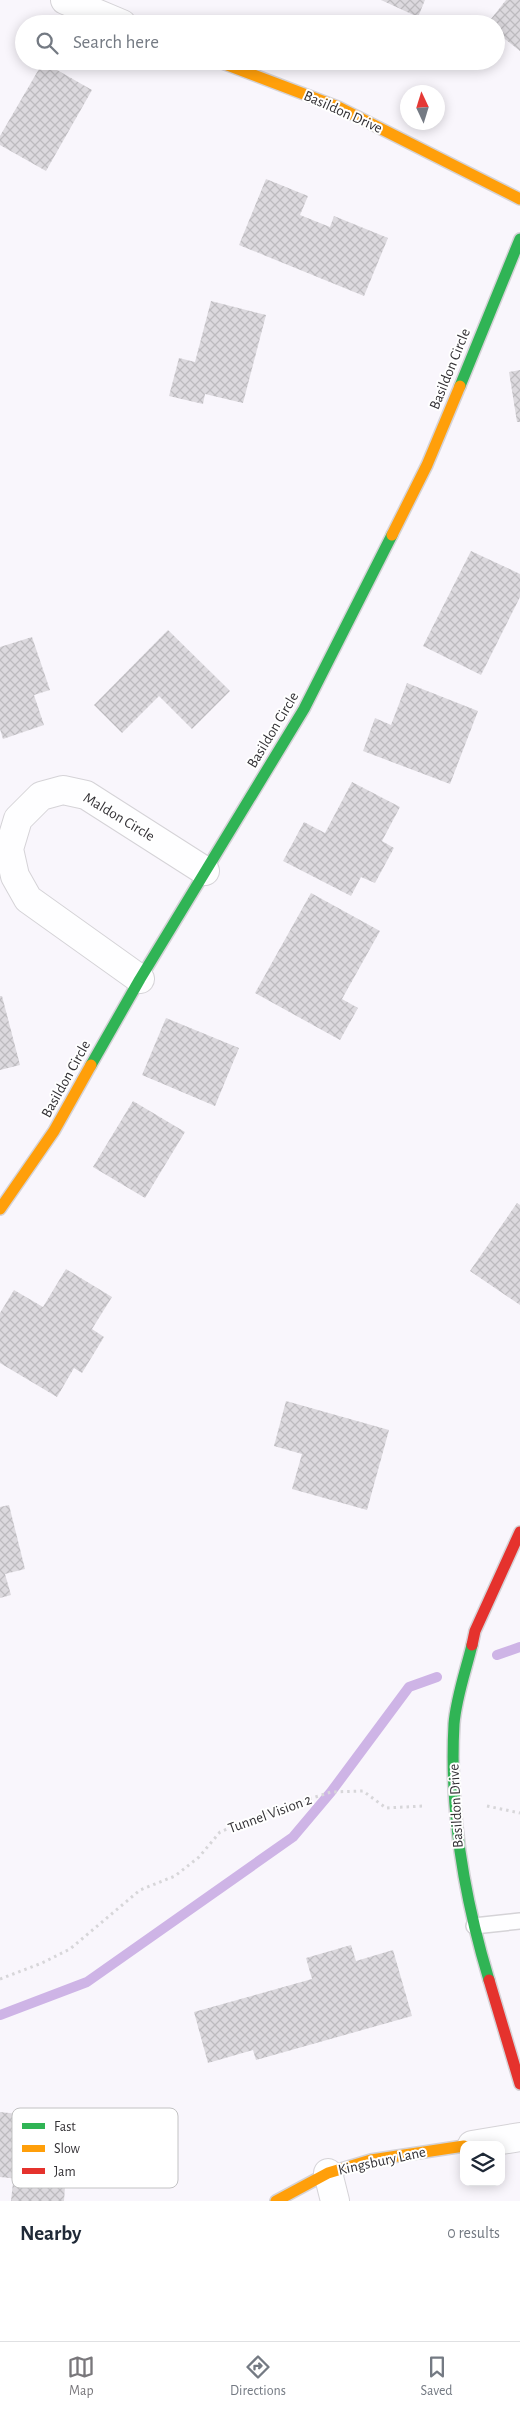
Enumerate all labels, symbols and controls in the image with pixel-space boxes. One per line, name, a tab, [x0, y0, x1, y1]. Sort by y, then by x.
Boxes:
search box	[15, 15, 505, 70]
icon: search	[33, 29, 61, 57]
text: Search here	[73, 33, 159, 52]
north arrow	[400, 85, 445, 130]
street label: Basildon Drive	[301, 88, 385, 136]
street label: Basildon Circle	[427, 326, 473, 412]
street label: Basildon Circle	[244, 689, 302, 771]
street label: Maldon Circle	[81, 790, 157, 844]
street label: Basildon Circle	[39, 1038, 93, 1120]
street label: Basildon Drive	[446, 1763, 466, 1848]
street label: Tunnel Vision 2	[226, 1792, 314, 1836]
legend	[12, 2108, 178, 2188]
text: Fast	[54, 2120, 76, 2134]
map controls	[460, 2141, 505, 2186]
button: layers	[460, 2141, 505, 2186]
text: Slow	[54, 2142, 81, 2156]
street label: Kingsbury Lane	[337, 2144, 427, 2178]
text: Jam	[54, 2165, 76, 2179]
text: Nearby	[20, 2223, 81, 2244]
text: 0 results	[447, 2225, 500, 2241]
tab: Map	[67, 2353, 95, 2400]
tab: Directions	[230, 2353, 286, 2400]
tab: Saved	[421, 2353, 453, 2400]

